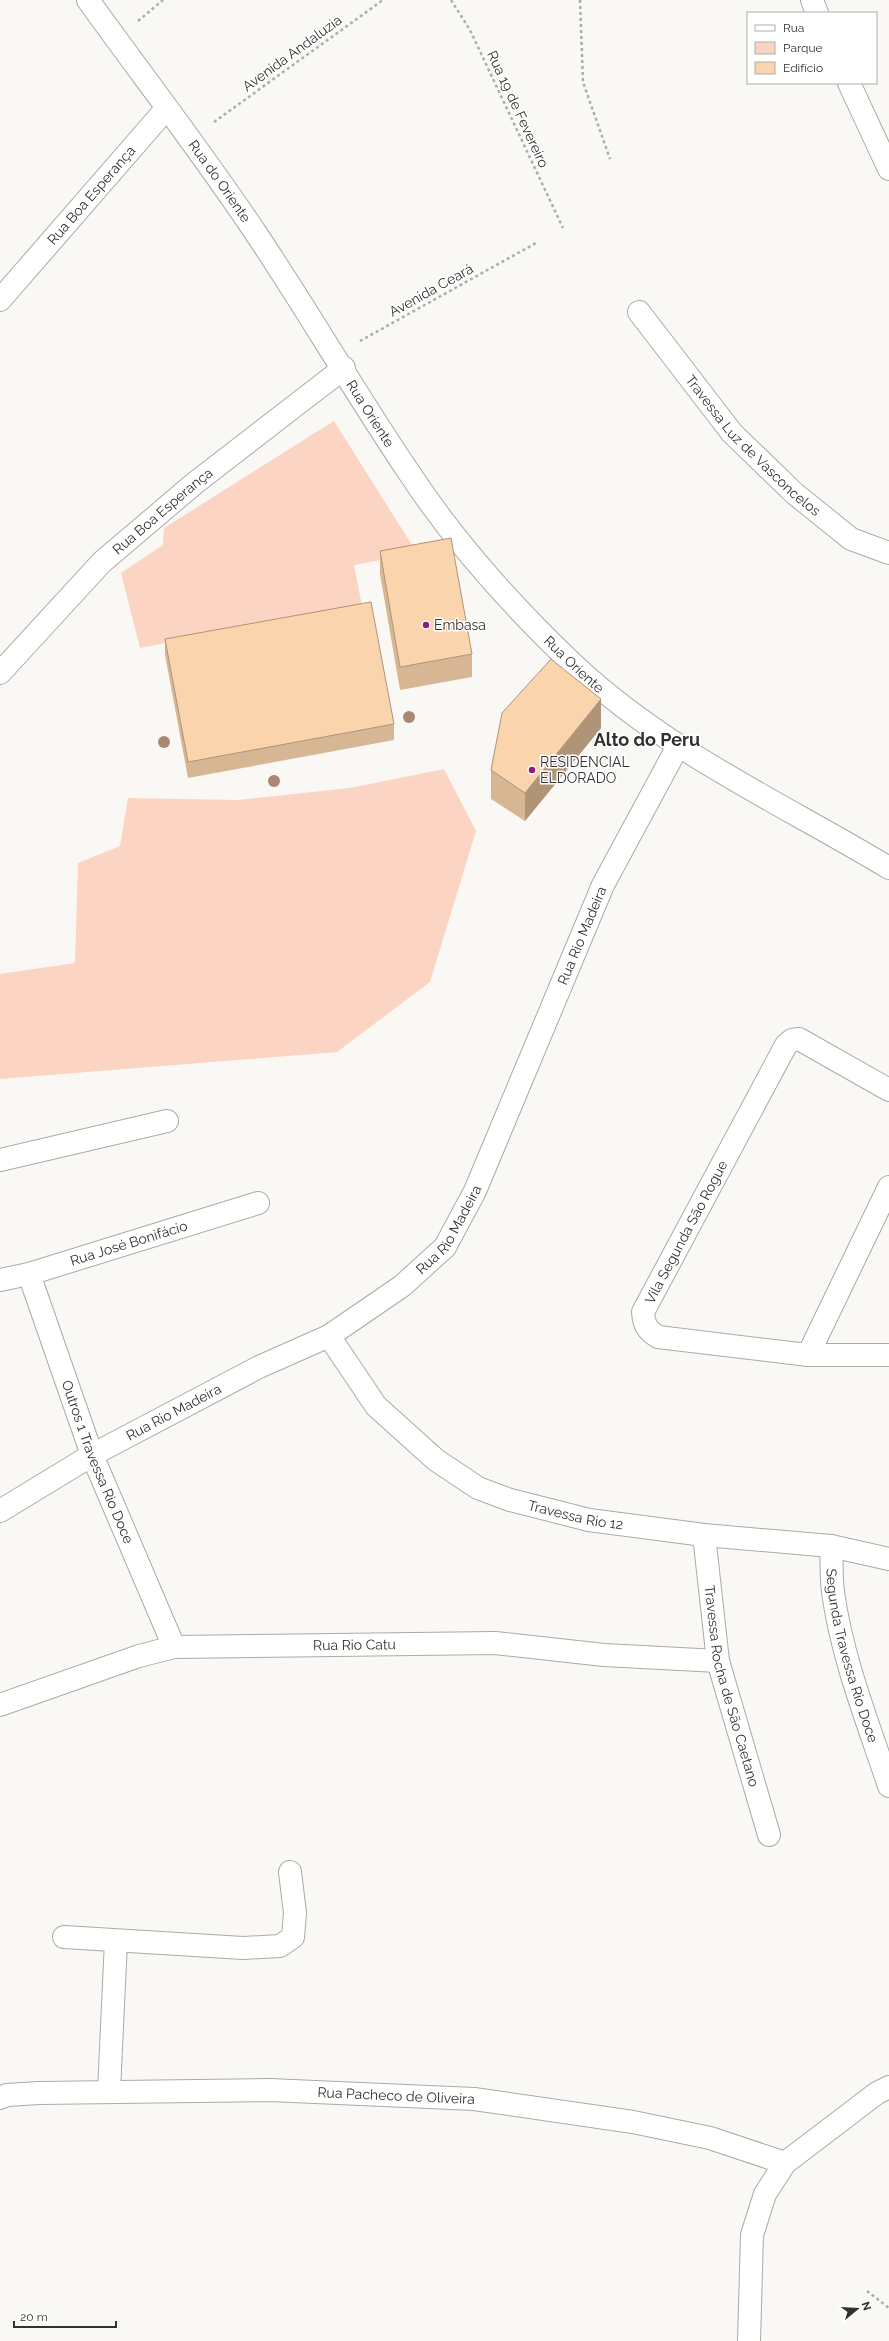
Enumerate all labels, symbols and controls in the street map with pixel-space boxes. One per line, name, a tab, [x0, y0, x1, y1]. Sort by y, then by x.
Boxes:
street label: Avenida Andaluzia	[239, 12, 345, 94]
legend	[747, 12, 877, 84]
text: Rua	[783, 21, 804, 35]
text: Parque	[783, 41, 823, 55]
street label: Rua 19 de Fevereiro	[484, 48, 552, 170]
text: Edifício	[783, 61, 823, 75]
street label: Rua do Oriente	[185, 137, 254, 225]
street label: Rua Boa Esperança	[44, 142, 138, 248]
street label: Avenida Ceará	[386, 260, 476, 320]
street label: Travessa Luz de Vasconcelos	[682, 372, 824, 519]
street label: Rua Oriente	[343, 377, 398, 450]
street label: Rua Boa Esperança	[109, 464, 216, 557]
place label: Embasa	[434, 617, 486, 633]
marker: Embasa	[421, 620, 431, 630]
street label: Rua Oriente	[541, 632, 607, 696]
district label: Alto do Peru	[594, 729, 700, 750]
place label: RESIDENCIAL ELDORADO	[540, 754, 630, 786]
marker: RESIDENCIAL ELDORADO	[527, 765, 537, 775]
street label: Rua Rio Madeira	[554, 884, 610, 987]
street label: Vila Segunda São Rogue	[641, 1158, 731, 1306]
street label: Rua Rio Madeira	[413, 1183, 484, 1277]
street label: Rua José Bonifácio	[68, 1217, 189, 1269]
street label: Outros 1 Travessa Rio Doce	[59, 1378, 137, 1546]
street label: Rua Rio Madeira	[123, 1380, 224, 1444]
street label: Travessa Rio 12	[526, 1497, 624, 1532]
street label: Segunda Travessa Rio Doce	[824, 1568, 881, 1745]
street label: Travessa Rocha de São Caetano	[702, 1584, 762, 1789]
street label: Rua Rio Catu	[313, 1636, 396, 1653]
street label: Rua Pacheco de Oliveira	[317, 2084, 475, 2107]
north arrow	[837, 2289, 877, 2329]
text: N	[859, 2300, 874, 2312]
scale bar	[14, 2303, 116, 2329]
text: 20 m	[20, 2310, 48, 2324]

